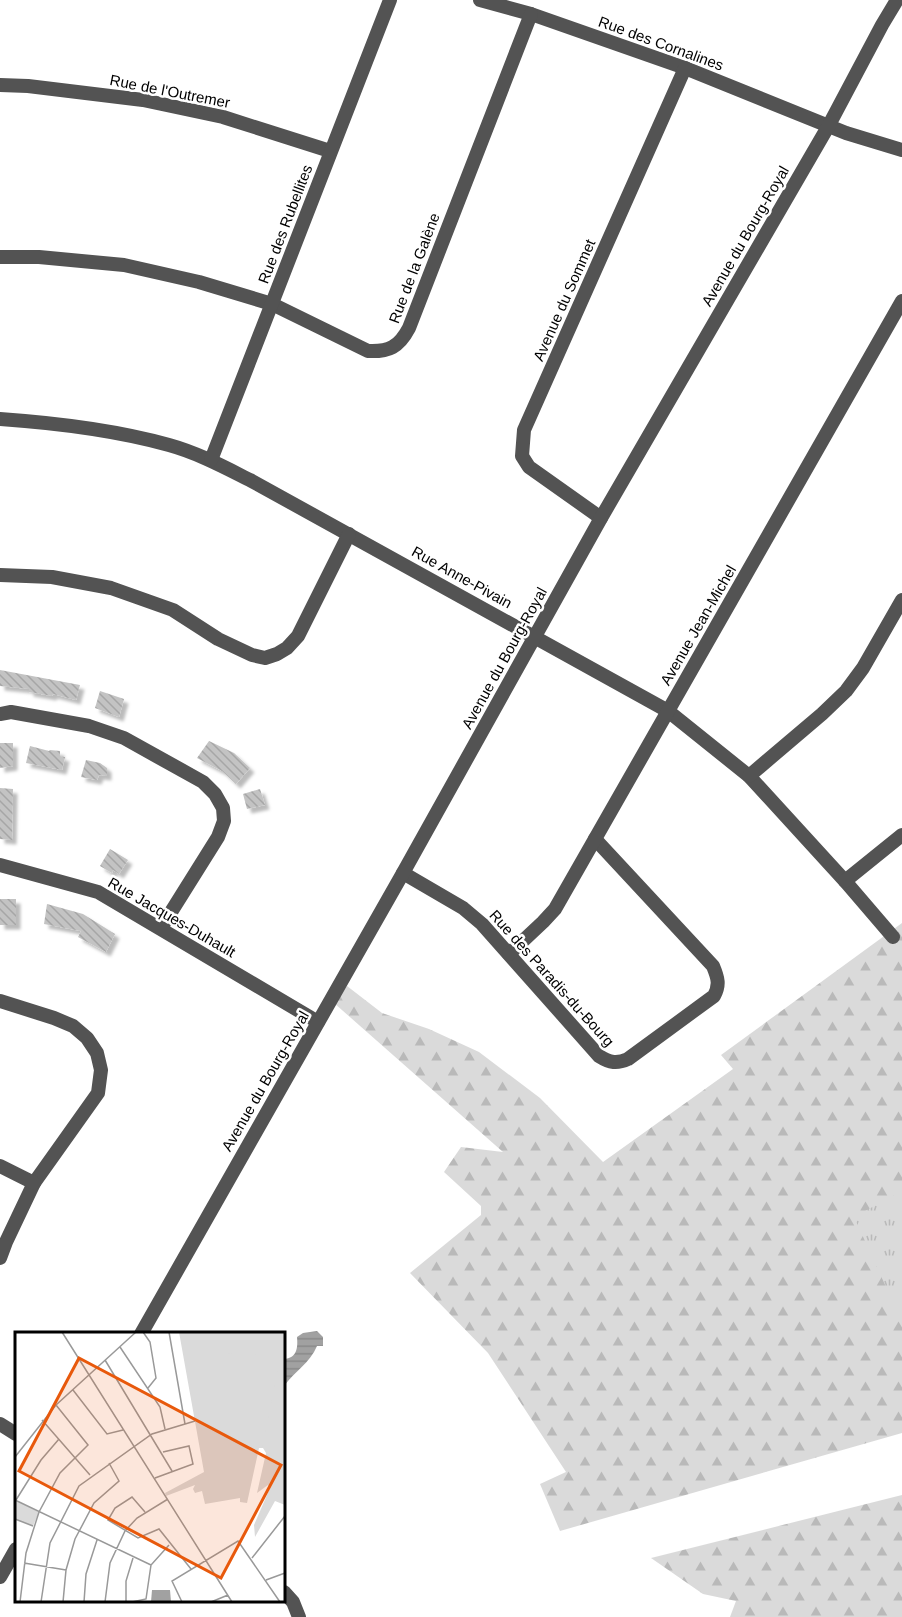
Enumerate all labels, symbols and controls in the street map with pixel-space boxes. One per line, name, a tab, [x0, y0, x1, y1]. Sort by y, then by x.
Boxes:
street label: Rue des Cornalines	[596, 12, 726, 74]
street label: Rue de l'Outremer	[108, 71, 232, 111]
street label: Rue des Rubellites	[255, 162, 315, 286]
street label: Avenue du Bourg-Royal	[698, 163, 792, 309]
street label: Rue de la Galène	[385, 210, 443, 326]
street label: Avenue du Sommet	[529, 236, 599, 364]
street label: Rue Anne-Pivain	[409, 542, 515, 612]
street label: Avenue Jean-Michel	[657, 562, 739, 688]
street label: Avenue du Bourg-Royal	[458, 584, 550, 732]
street label: Rue Jacques-Duhault	[105, 874, 239, 961]
street label: Rue des Paradis-du-Bourg	[486, 906, 618, 1050]
street label: Avenue du Bourg-Royal	[218, 1008, 312, 1154]
inset map	[15, 1332, 285, 1602]

